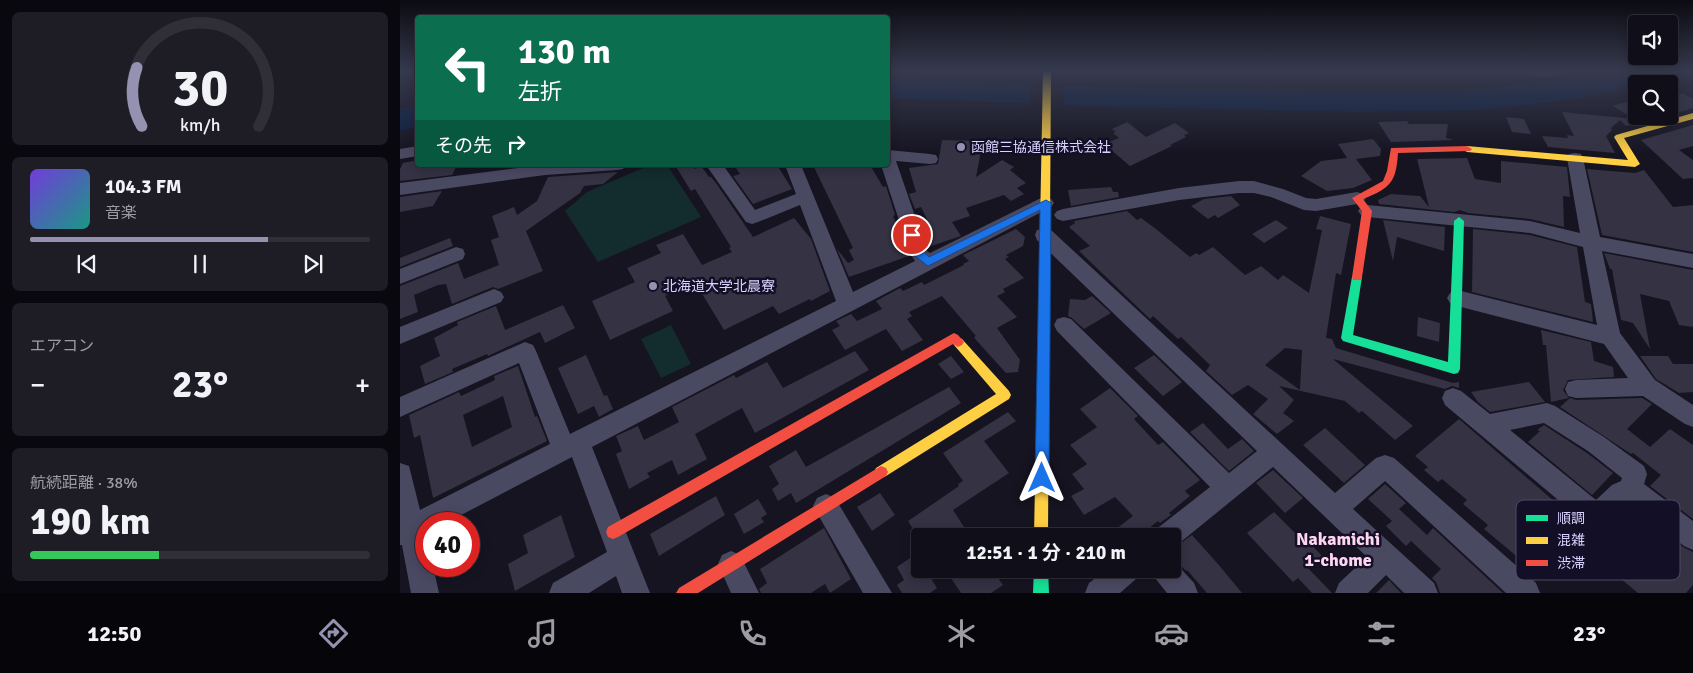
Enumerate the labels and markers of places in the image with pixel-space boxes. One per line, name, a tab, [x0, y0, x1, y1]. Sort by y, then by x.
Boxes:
place label: 函館三協通信株式会社	[971, 139, 1111, 156]
marker: 函館三協通信株式会社	[955, 141, 967, 153]
pin	[891, 214, 933, 256]
place label: 北海道大学北晨寮	[663, 278, 775, 295]
marker: 北海道大学北晨寮	[647, 280, 659, 292]

